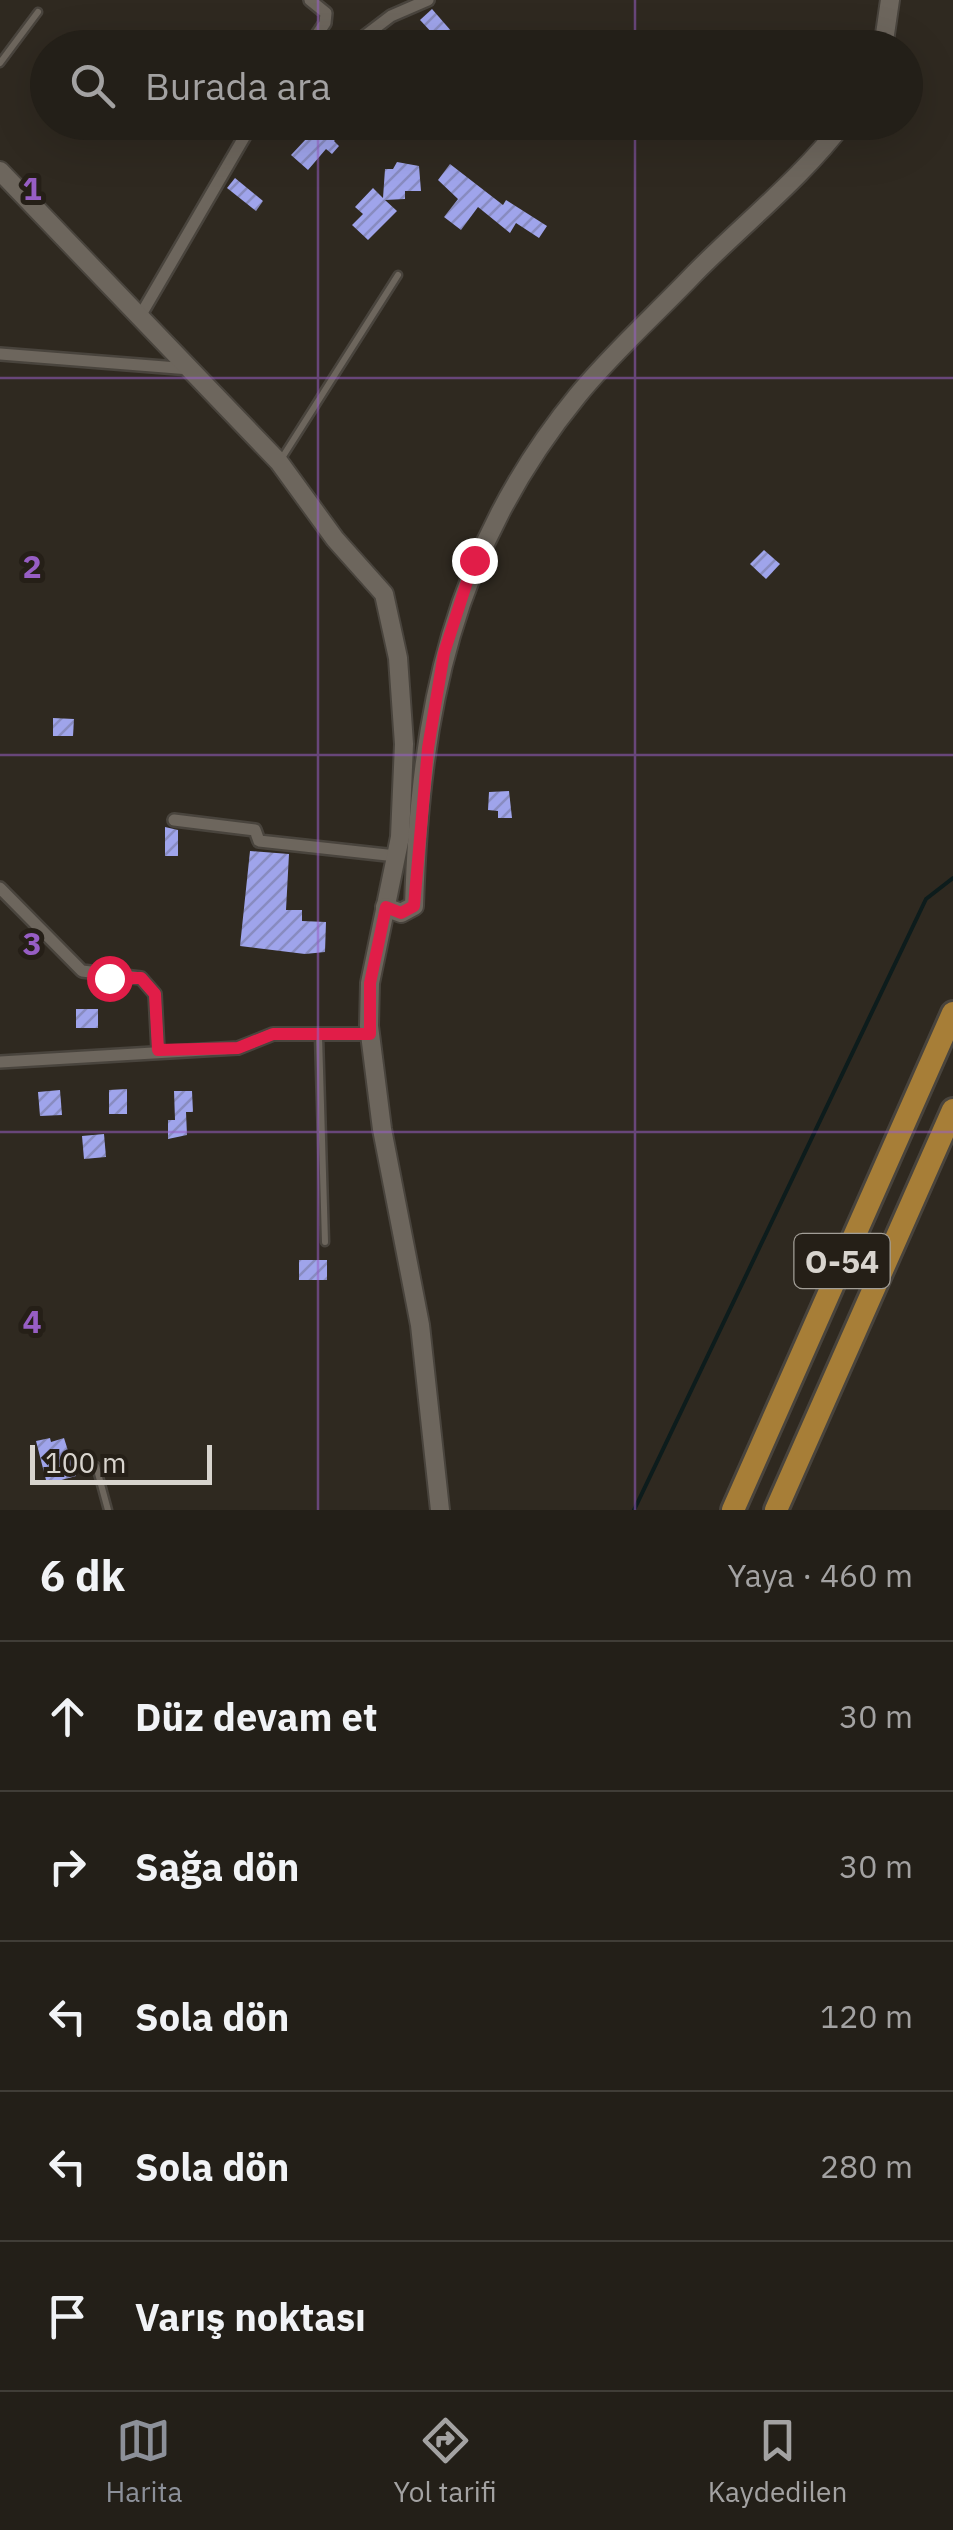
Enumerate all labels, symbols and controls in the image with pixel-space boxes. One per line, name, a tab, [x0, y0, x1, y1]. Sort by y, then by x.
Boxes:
search box	[30, 30, 923, 140]
icon: search	[65, 58, 120, 113]
text: Burada ara	[145, 61, 331, 110]
text: 1	[22, 167, 42, 209]
route end	[452, 538, 498, 584]
text: 2	[22, 545, 42, 587]
text: 3	[22, 922, 42, 964]
route start	[87, 956, 133, 1002]
road number: O-54	[794, 1234, 890, 1288]
text: 4	[22, 1300, 42, 1342]
scale bar	[30, 1440, 212, 1484]
text: 100 m	[45, 1444, 126, 1481]
text: 6 dk	[40, 1548, 125, 1603]
text: Yaya · 460 m	[727, 1554, 913, 1596]
icon: ahead	[40, 1689, 95, 1744]
text: Düz devam et	[135, 1692, 377, 1741]
text: 30 m	[839, 1695, 913, 1737]
icon: right	[40, 1839, 95, 1894]
text: Sağa dön	[135, 1842, 299, 1891]
text: 30 m	[839, 1845, 913, 1887]
icon: left	[40, 1989, 95, 2044]
text: Sola dön	[135, 1992, 289, 2041]
text: 120 m	[820, 1995, 913, 2037]
icon: left	[40, 2139, 95, 2194]
text: Sola dön	[135, 2142, 289, 2191]
text: 280 m	[820, 2145, 913, 2187]
icon: arrive	[40, 2289, 95, 2344]
text: Varış noktası	[135, 2292, 366, 2341]
tab: Harita	[106, 2413, 182, 2510]
tab: Yol tarifi	[394, 2413, 497, 2510]
tab: Kaydedilen	[708, 2413, 847, 2510]

